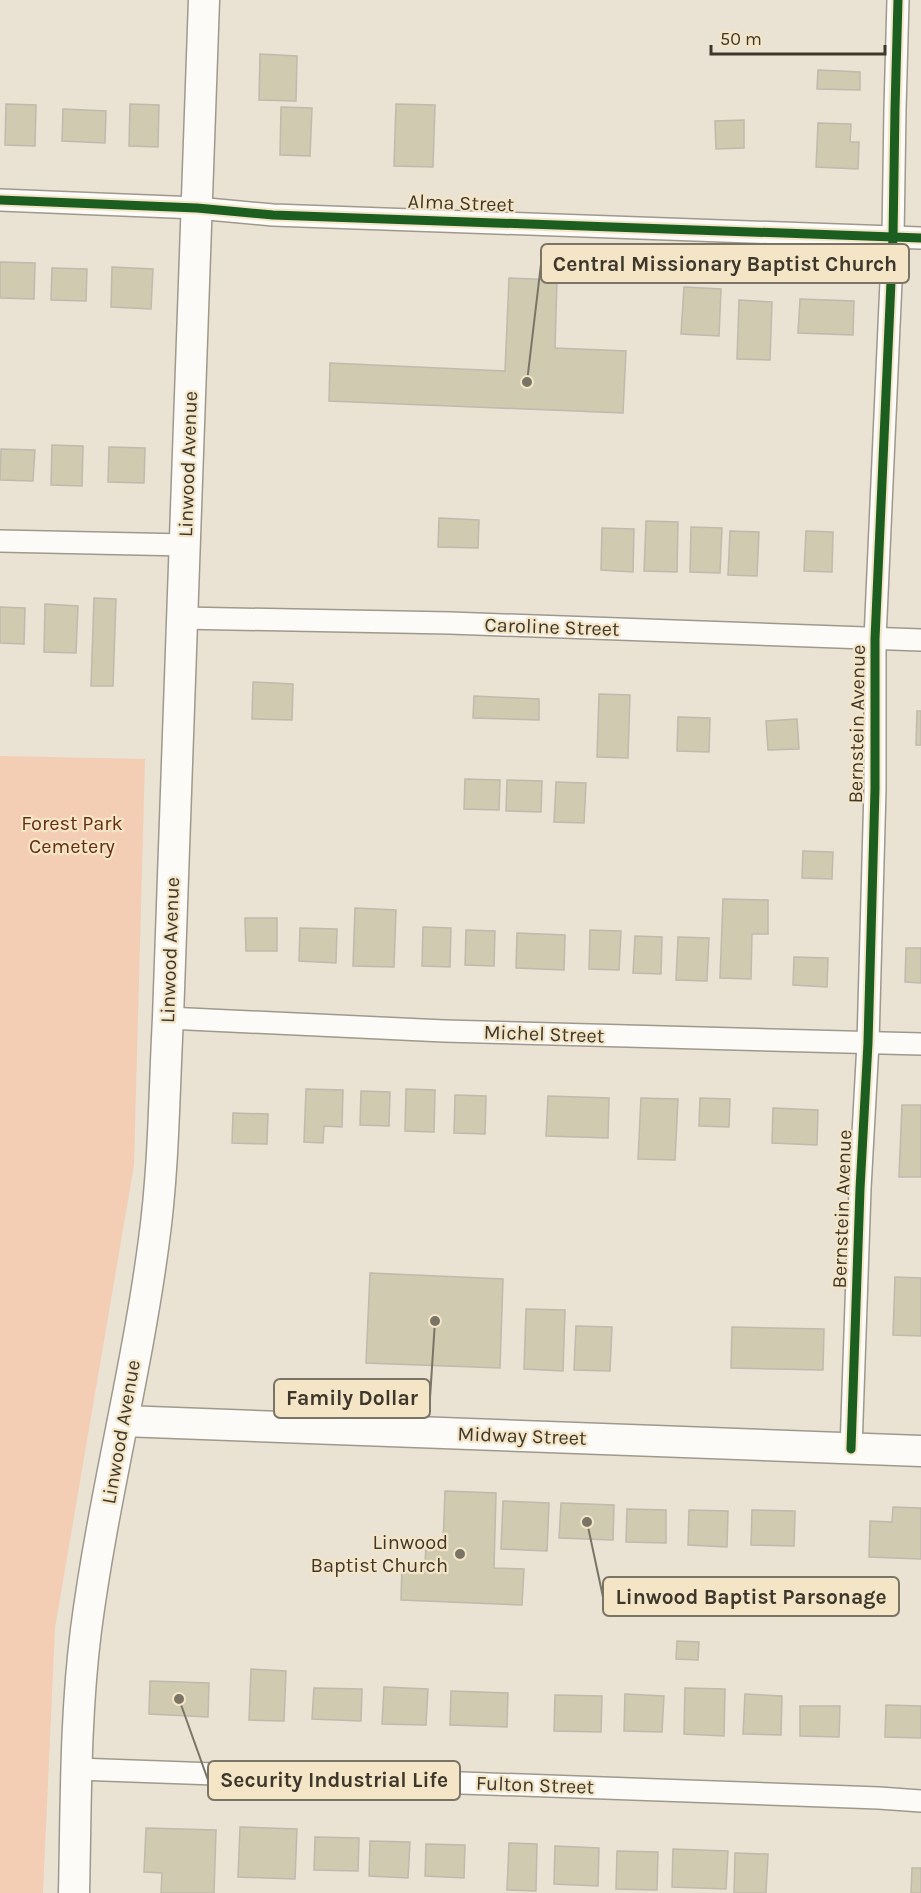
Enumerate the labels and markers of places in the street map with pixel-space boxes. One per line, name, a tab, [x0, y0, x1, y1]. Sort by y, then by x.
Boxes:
callout: Central Missionary Baptist Church	[541, 244, 909, 283]
callout: Family Dollar	[274, 1379, 430, 1418]
place label: Linwood Baptist Church	[311, 1531, 448, 1577]
marker: Linwood Baptist Church	[453, 1547, 467, 1561]
callout: Linwood Baptist Parsonage	[603, 1577, 899, 1616]
callout: Security Industrial Life	[208, 1761, 460, 1800]

